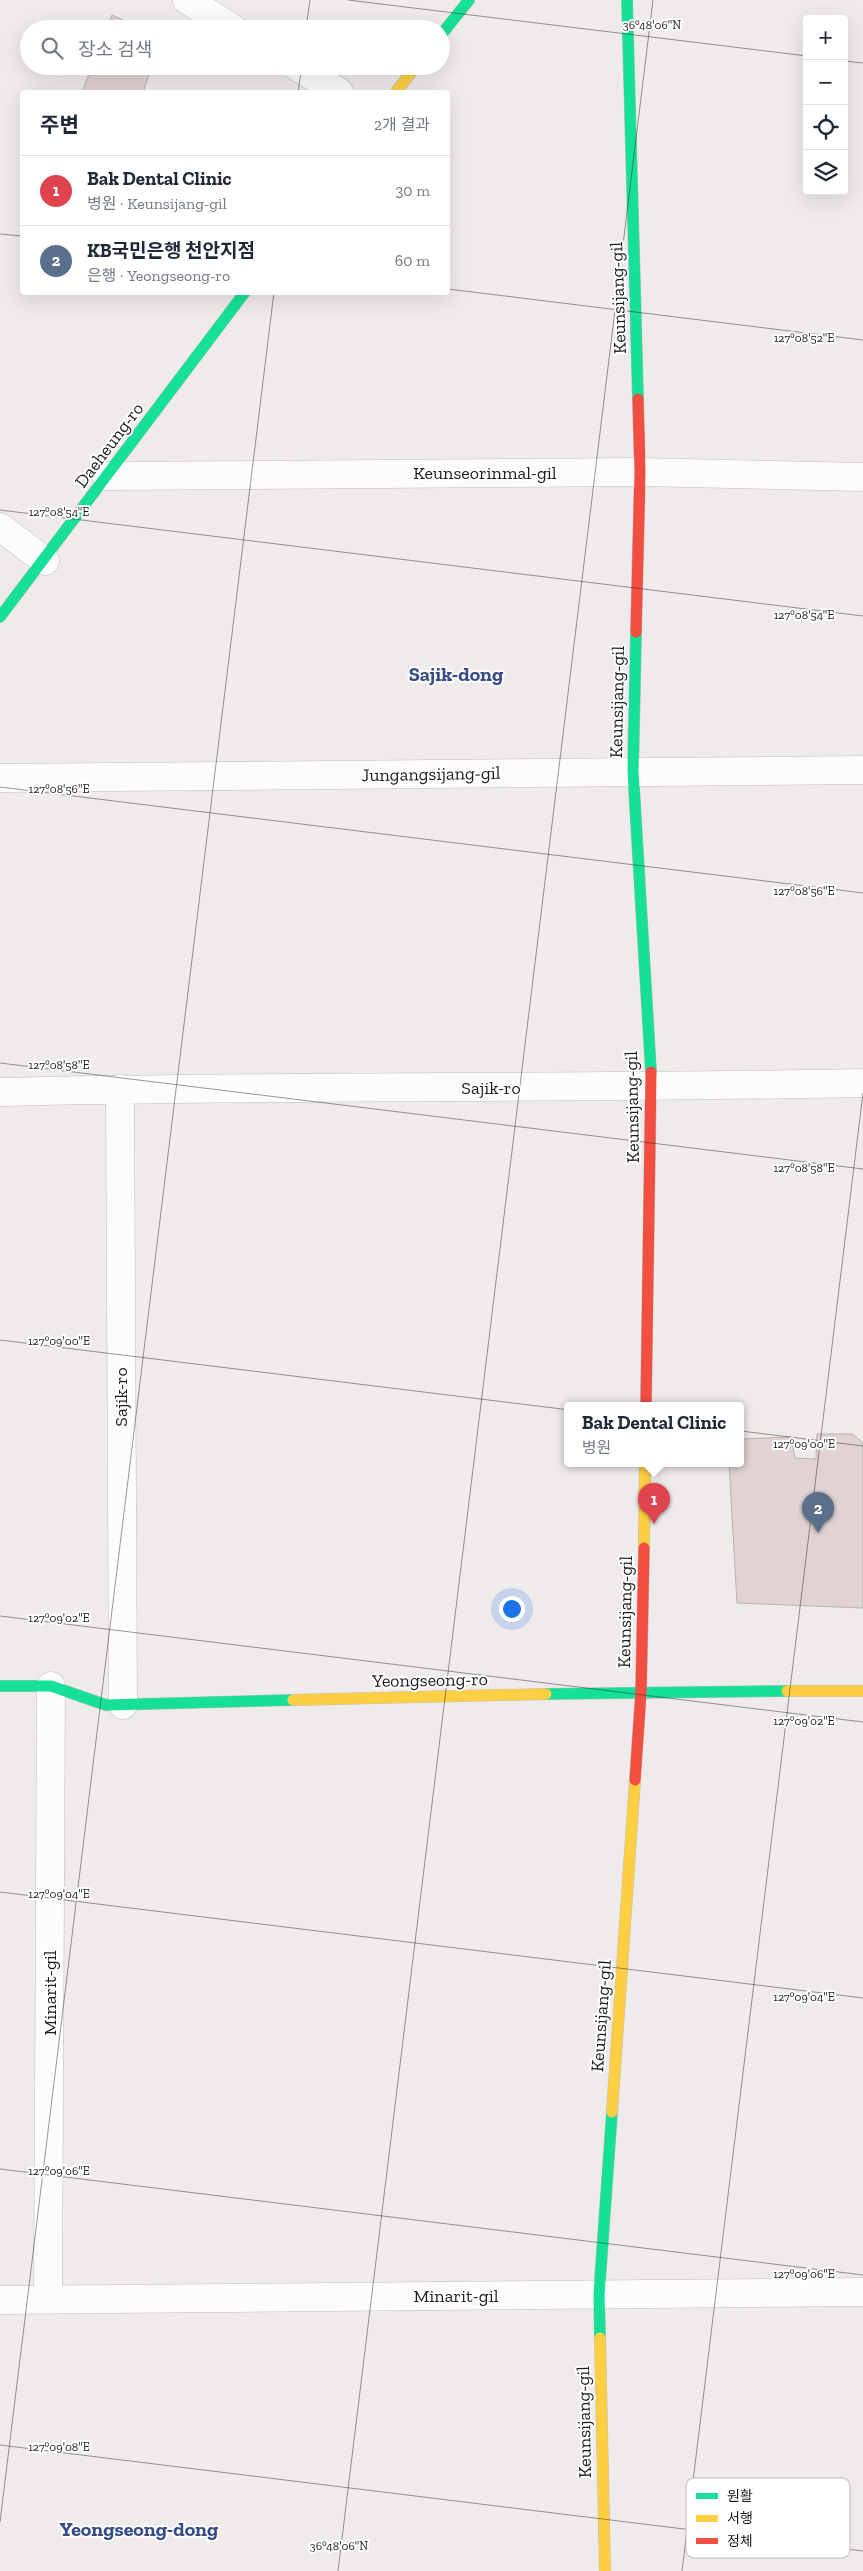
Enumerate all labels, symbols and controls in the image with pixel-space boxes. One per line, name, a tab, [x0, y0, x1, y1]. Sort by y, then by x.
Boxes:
map controls	[803, 15, 848, 195]
button: +	[803, 15, 848, 60]
text: 36°48'06"N	[623, 18, 681, 32]
search box	[20, 20, 450, 75]
icon: search	[38, 34, 66, 62]
text: 장소 검색	[78, 38, 152, 61]
button: −	[803, 60, 848, 105]
button: locate	[803, 105, 848, 150]
text: 주변	[40, 112, 79, 137]
text: 2개 결과	[374, 115, 430, 134]
button: layers	[803, 150, 848, 195]
text: Bak Dental Clinic	[87, 167, 232, 190]
text: 1	[53, 181, 59, 200]
text: 30 m	[396, 181, 430, 200]
text: 병원 · Keunsijang-gil	[87, 194, 227, 213]
text: KB국민은행 천안지점	[87, 239, 255, 262]
street label: Keunsijang-gil	[605, 241, 631, 354]
text: 2	[52, 251, 60, 270]
text: 60 m	[395, 251, 430, 270]
text: 은행 · Yeongseong-ro	[87, 266, 230, 285]
text: 127°08'52"E	[774, 331, 834, 345]
street label: Daeheung-ro	[70, 398, 148, 492]
street label: Keunseorinmal-gil	[413, 462, 557, 484]
text: 127°08'54"E	[29, 505, 89, 519]
text: 127°08'54"E	[774, 608, 834, 622]
street label: Keunsijang-gil	[605, 646, 629, 758]
district label: Sajik-dong	[409, 662, 504, 686]
street label: Jungangsijang-gil	[361, 762, 501, 786]
text: 127°08'56"E	[29, 782, 89, 796]
text: 127°08'56"E	[774, 884, 834, 898]
street label: Keunsijang-gil	[620, 1051, 644, 1163]
text: 127°08'58"E	[29, 1058, 89, 1072]
street label: Sajik-ro	[461, 1077, 521, 1099]
text: 127°08'58"E	[774, 1161, 834, 1175]
text: 127°09'00"E	[28, 1334, 90, 1348]
street label: Sajik-ro	[110, 1367, 132, 1427]
popup	[564, 1402, 744, 1467]
text: Bak Dental Clinic	[582, 1411, 726, 1434]
text: 127°09'00"E	[773, 1437, 835, 1451]
text: 병원	[582, 1438, 611, 1457]
pin: 1	[638, 1483, 670, 1524]
pin: 2	[802, 1492, 834, 1533]
street label: Keunsijang-gil	[613, 1556, 637, 1668]
your location	[499, 1596, 525, 1622]
text: 127°09'02"E	[28, 1611, 90, 1625]
street label: Yeongseong-ro	[371, 1668, 488, 1692]
text: 127°09'02"E	[773, 1714, 835, 1728]
text: 127°09'04"E	[28, 1887, 90, 1901]
street label: Minarit-gil	[39, 1950, 61, 2036]
street label: Keunsijang-gil	[586, 1959, 616, 2073]
text: 127°09'04"E	[773, 1990, 835, 2004]
text: 127°09'06"E	[28, 2164, 90, 2178]
text: 127°09'06"E	[773, 2267, 835, 2281]
street label: Minarit-gil	[413, 2285, 499, 2307]
street label: Keunsijang-gil	[572, 2366, 596, 2478]
text: 127°09'08"E	[28, 2440, 90, 2454]
legend	[686, 2478, 850, 2558]
text: 원활	[727, 2488, 753, 2505]
text: 서행	[727, 2510, 753, 2527]
district label: Yeongseong-dong	[60, 2517, 219, 2541]
text: 정체	[727, 2533, 753, 2550]
text: 36°48'06"N	[310, 2539, 368, 2553]

